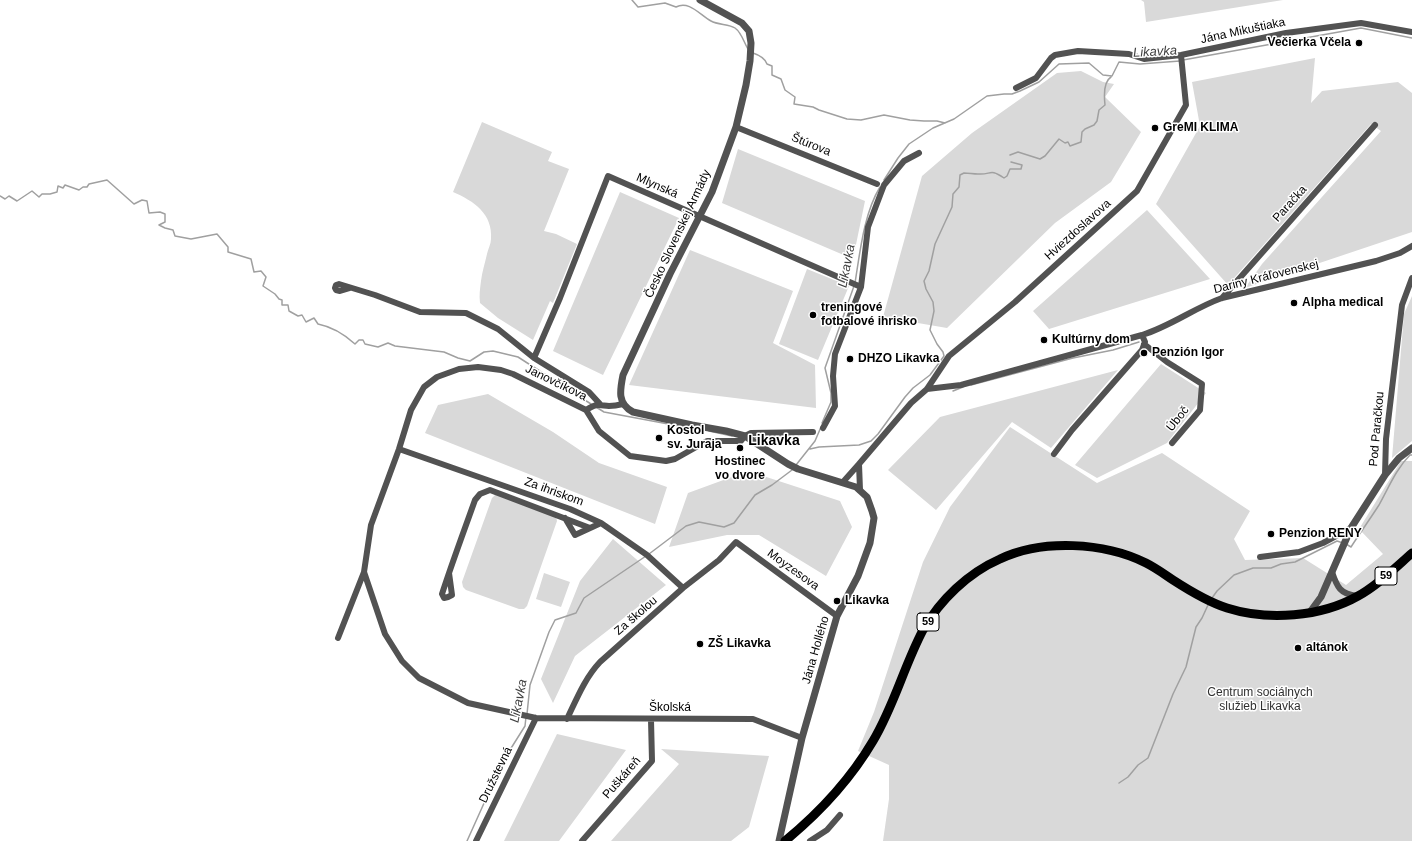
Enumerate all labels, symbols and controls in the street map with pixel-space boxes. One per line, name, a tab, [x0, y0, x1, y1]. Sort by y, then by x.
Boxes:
street label: Jána Mikuštiaka	[1199, 15, 1287, 47]
place label: Večierka Včela	[1268, 36, 1351, 50]
marker: Večierka Včela	[1354, 38, 1364, 48]
water label: Likavka	[1133, 43, 1177, 61]
place label: GreMI KLIMA	[1163, 121, 1238, 135]
marker: GreMI KLIMA	[1150, 123, 1160, 133]
street label: Štúrova	[789, 131, 833, 159]
street label: Česko Slovenskej Armády	[642, 167, 714, 301]
street label: Mlynská	[634, 170, 680, 202]
street label: Paračka	[1270, 183, 1310, 225]
street label: Hviezdoslavova	[1042, 197, 1114, 263]
water label: Likavka	[835, 243, 859, 289]
street label: Dariny Kráľovenskej	[1212, 257, 1320, 297]
place label: Alpha medical	[1302, 296, 1383, 310]
marker: Alpha medical	[1289, 298, 1299, 308]
place label: treningové fotbalové ihrisko	[821, 301, 917, 329]
marker: treningové fotbalové ihrisko	[808, 310, 818, 320]
place label: Kultúrny dom	[1052, 333, 1130, 347]
marker: Kultúrny dom	[1039, 335, 1049, 345]
place label: Penzión Igor	[1152, 346, 1224, 360]
marker: Penzión Igor	[1139, 348, 1149, 358]
place label: DHZO Likavka	[858, 352, 939, 366]
marker: DHZO Likavka	[845, 354, 855, 364]
street label: Janovčíkova	[523, 362, 589, 404]
street label: Pod Paračkou	[1367, 391, 1387, 467]
street label: Úboč	[1164, 404, 1192, 434]
place label: Kostol sv. Juraja	[667, 424, 721, 452]
marker: Kostol sv. Juraja	[654, 433, 664, 443]
district label: Likavka	[748, 433, 800, 449]
marker: Hostinec vo dvore	[735, 443, 745, 453]
place label: Hostinec vo dvore	[715, 455, 765, 483]
street label: Za ihriskom	[522, 475, 586, 509]
place label: Penzion RENY	[1279, 527, 1362, 541]
marker: Penzion RENY	[1266, 529, 1276, 539]
street label: Moyzesova	[764, 546, 822, 594]
road number: 59	[1375, 567, 1397, 585]
street label: Za školou	[612, 594, 660, 638]
place label: Likavka	[845, 594, 889, 608]
marker: Likavka	[832, 596, 842, 606]
road number: 59	[917, 613, 939, 631]
street label: Jána Hollého	[799, 614, 833, 686]
place label: ZŠ Likavka	[708, 637, 771, 651]
marker: ZŠ Likavka	[695, 639, 705, 649]
place label: altánok	[1306, 641, 1348, 655]
marker: altánok	[1293, 643, 1303, 653]
water label: Likavka	[507, 678, 531, 724]
park label: Centrum sociálnych služieb Likavka	[1207, 686, 1313, 714]
street label: Školská	[649, 701, 691, 715]
street label: Družstevná	[476, 745, 516, 805]
street label: Puškáreň	[600, 754, 644, 802]

